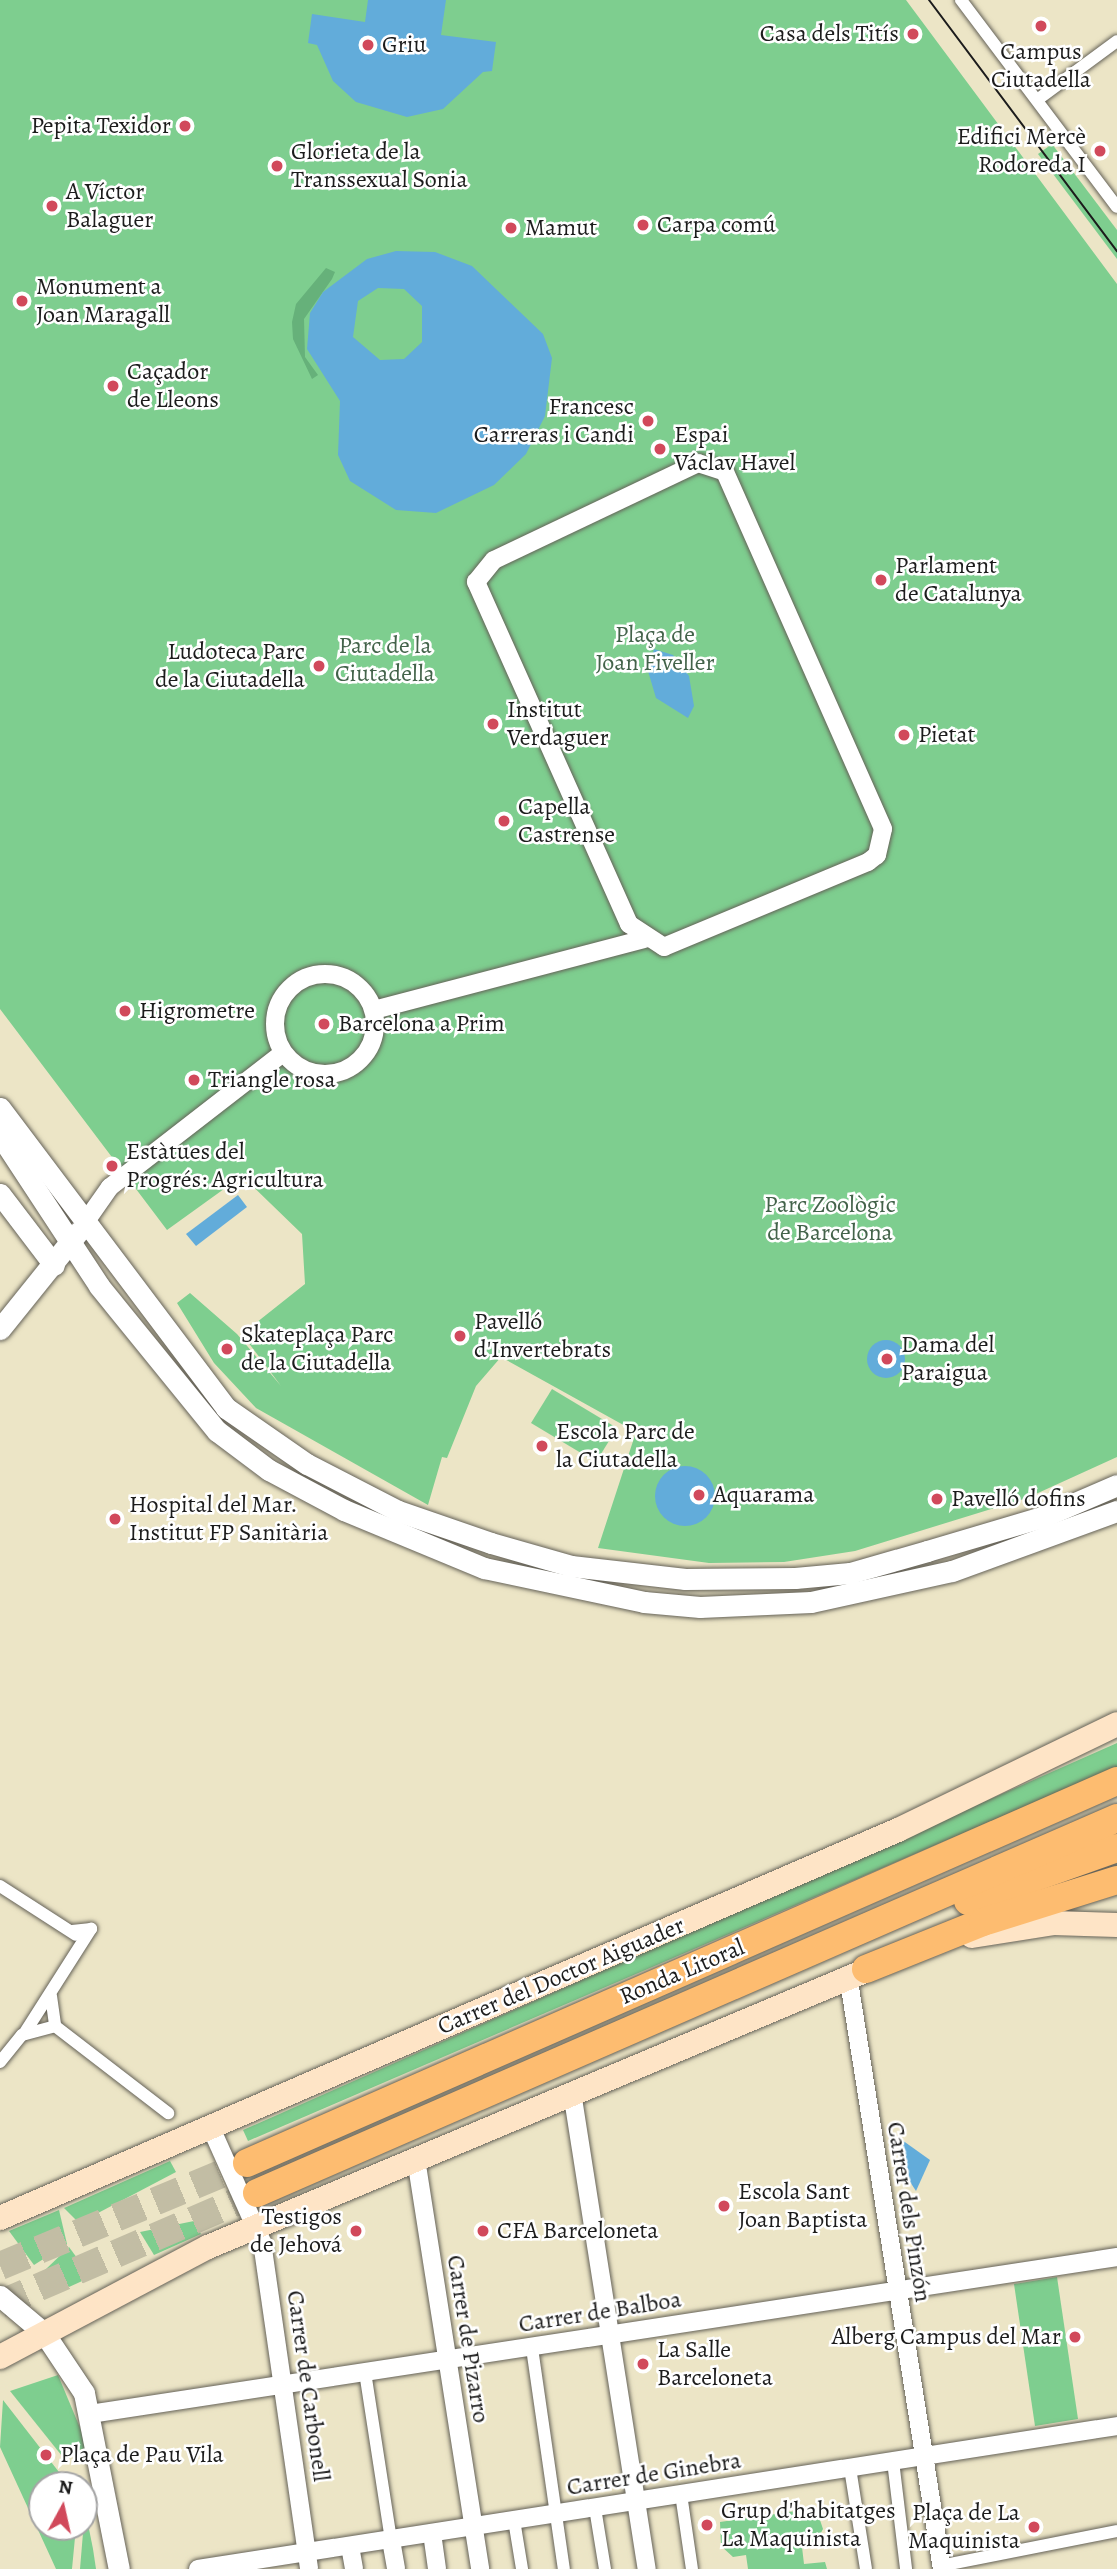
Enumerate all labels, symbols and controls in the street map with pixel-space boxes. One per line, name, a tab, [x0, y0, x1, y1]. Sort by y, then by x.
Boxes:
marker: Campus Ciutadella	[1033, 18, 1049, 34]
place label: Casa dels Titís	[760, 20, 899, 48]
marker: Casa dels Titís	[905, 26, 921, 42]
place label: Griu	[382, 31, 426, 59]
marker: Griu	[360, 37, 376, 53]
place label: Campus Ciutadella	[991, 38, 1091, 94]
place label: Pepita Texidor	[31, 112, 171, 140]
marker: Pepita Texidor	[177, 118, 193, 134]
place label: Edifici Mercè Rodoreda I	[957, 123, 1086, 179]
place label: Glorieta de la Transsexual Sonia	[291, 138, 468, 194]
marker: Edifici Mercè Rodoreda I	[1092, 143, 1108, 159]
marker: Glorieta de la Transsexual Sonia	[269, 158, 285, 174]
place label: A Víctor Balaguer	[66, 178, 154, 234]
marker: A Víctor Balaguer	[44, 198, 60, 214]
place label: Carpa comú	[657, 211, 776, 239]
place label: Mamut	[525, 214, 597, 242]
marker: Carpa comú	[635, 217, 651, 233]
marker: Mamut	[503, 220, 519, 236]
place label: Monument a Joan Maragall	[36, 273, 170, 329]
marker: Monument a Joan Maragall	[14, 293, 30, 309]
place label: Caçador de Lleons	[127, 358, 219, 414]
marker: Caçador de Lleons	[105, 378, 121, 394]
place label: Francesc Carreras i Candi	[474, 393, 634, 449]
marker: Francesc Carreras i Candi	[640, 413, 656, 429]
place label: Espai Václav Havel	[674, 421, 795, 477]
marker: Espai Václav Havel	[652, 441, 668, 457]
place label: Parlament de Catalunya	[895, 552, 1022, 608]
marker: Parlament de Catalunya	[873, 572, 889, 588]
park label: Plaça de Joan Fiveller	[595, 621, 715, 677]
park label: Parc de la Ciutadella	[335, 632, 435, 688]
place label: Ludoteca Parc de la Ciutadella	[155, 638, 305, 694]
marker: Ludoteca Parc de la Ciutadella	[311, 658, 327, 674]
place label: Institut Verdaguer	[507, 696, 609, 752]
marker: Institut Verdaguer	[485, 716, 501, 732]
place label: Pietat	[918, 721, 976, 749]
marker: Pietat	[896, 727, 912, 743]
place label: Capella Castrense	[518, 793, 615, 849]
marker: Capella Castrense	[496, 813, 512, 829]
place label: Higrometre	[139, 997, 255, 1025]
marker: Higrometre	[117, 1003, 133, 1019]
place label: Barcelona a Prim	[338, 1010, 505, 1038]
marker: Barcelona a Prim	[316, 1016, 332, 1032]
place label: Triangle rosa	[208, 1066, 336, 1094]
marker: Triangle rosa	[186, 1072, 202, 1088]
place label: Estàtues del Progrés: Agricultura	[126, 1138, 324, 1194]
marker: Estàtues del Progrés: Agricultura	[104, 1158, 120, 1174]
park label: Parc Zoològic de Barcelona	[764, 1191, 896, 1247]
place label: Pavelló d'Invertebrats	[474, 1308, 611, 1364]
place label: Skateplaça Parc de la Ciutadella	[241, 1321, 393, 1377]
marker: Pavelló d'Invertebrats	[452, 1328, 468, 1344]
place label: Dama del Paraigua	[901, 1331, 994, 1387]
marker: Skateplaça Parc de la Ciutadella	[219, 1341, 235, 1357]
marker: Dama del Paraigua	[879, 1351, 895, 1367]
place label: Escola Parc de la Ciutadella	[556, 1418, 695, 1474]
marker: Escola Parc de la Ciutadella	[534, 1438, 550, 1454]
place label: Aquarama	[713, 1481, 814, 1509]
place label: Pavelló dofins	[951, 1485, 1086, 1513]
marker: Aquarama	[691, 1487, 707, 1503]
place label: Hospital del Mar. Institut FP Sanitària	[129, 1491, 328, 1547]
marker: Pavelló dofins	[929, 1491, 945, 1507]
marker: Hospital del Mar. Institut FP Sanitària	[107, 1511, 123, 1527]
street label: Carrer del Doctor Aiguader	[433, 1911, 689, 2041]
street label: Ronda Litoral	[615, 1933, 749, 2011]
street label: Carrer dels Pinzón	[881, 2120, 937, 2304]
place label: Escola Sant Joan Baptista	[738, 2178, 868, 2234]
marker: Escola Sant Joan Baptista	[716, 2198, 732, 2214]
place label: Testigos de Jehová	[250, 2203, 342, 2259]
place label: CFA Barceloneta	[497, 2217, 659, 2245]
marker: Testigos de Jehová	[348, 2223, 364, 2239]
marker: CFA Barceloneta	[475, 2223, 491, 2239]
street label: Carrer de Pizarro	[441, 2253, 495, 2425]
street label: Carrer de Balboa	[517, 2285, 683, 2339]
street label: Carrer de Carbonell	[280, 2289, 336, 2483]
place label: Alberg Campus del Mar	[832, 2323, 1061, 2351]
marker: Alberg Campus del Mar	[1067, 2329, 1083, 2345]
place label: La Salle Barceloneta	[657, 2336, 773, 2392]
marker: La Salle Barceloneta	[635, 2356, 651, 2372]
place label: Plaça de Pau Vila	[60, 2441, 224, 2469]
street label: Carrer de Ginebra	[565, 2446, 743, 2502]
marker: Plaça de Pau Vila	[38, 2447, 54, 2463]
north arrow	[28, 2471, 98, 2541]
text: N	[57, 2473, 74, 2501]
place label: Grup d'habitatges La Maquinista	[721, 2497, 896, 2553]
place label: Plaça de La Maquinista	[908, 2499, 1020, 2555]
marker: Grup d'habitatges La Maquinista	[699, 2517, 715, 2533]
marker: Plaça de La Maquinista	[1026, 2519, 1042, 2535]

